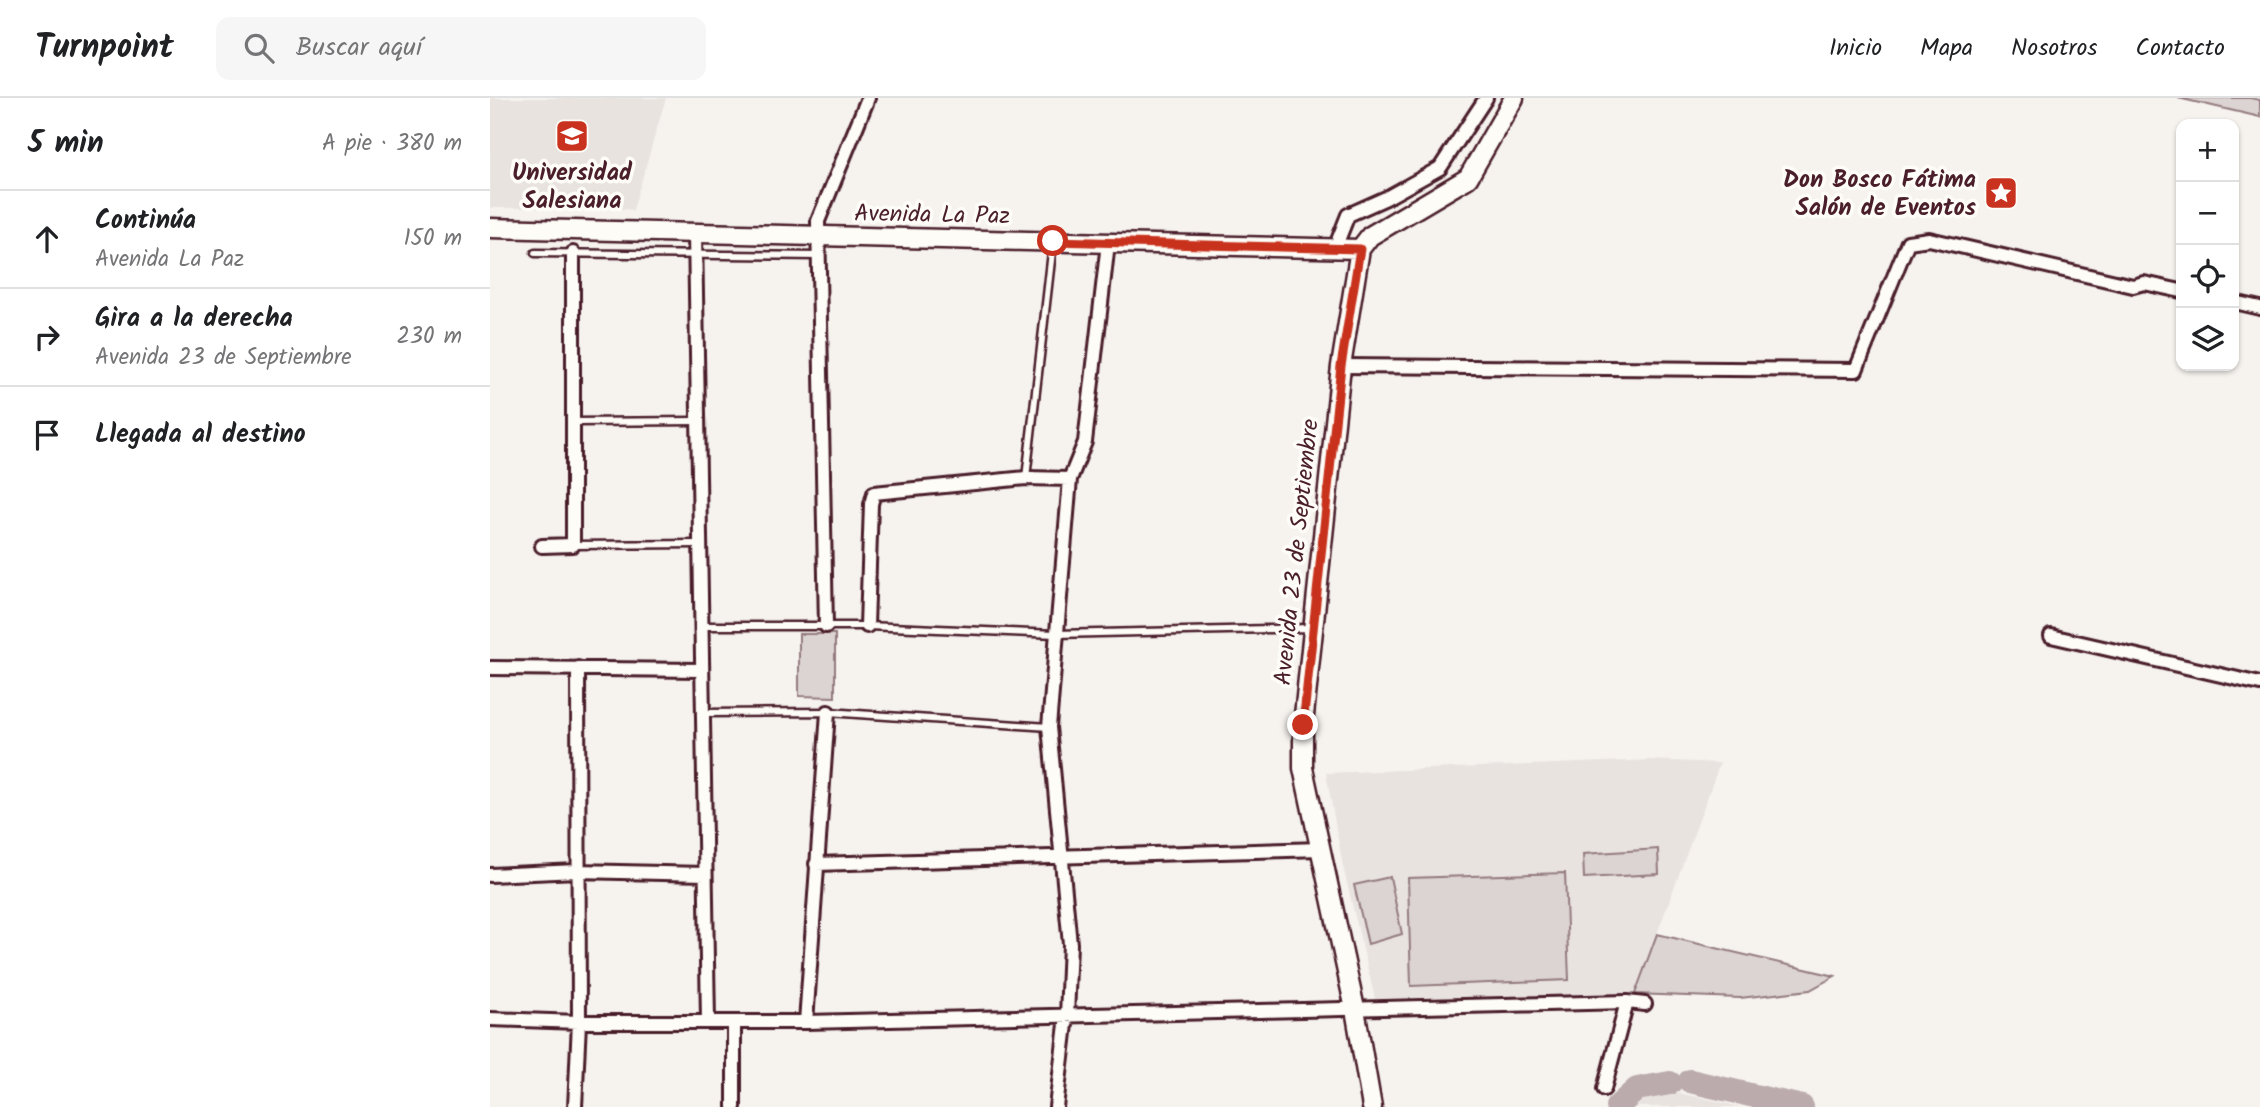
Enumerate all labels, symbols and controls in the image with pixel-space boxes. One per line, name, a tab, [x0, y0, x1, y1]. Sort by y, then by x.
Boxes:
search box	[216, 17, 706, 80]
text: Turnpoint	[35, 22, 174, 75]
text: Buscar aquí	[296, 27, 422, 69]
icon: search	[240, 29, 278, 67]
text: Inicio	[1829, 29, 1882, 68]
text: Mapa	[1920, 29, 1973, 68]
text: Nosotros	[2011, 29, 2098, 68]
text: Contacto	[2136, 29, 2225, 68]
school or university icon: Universidad Salesiana	[553, 117, 591, 155]
map controls	[2176, 119, 2239, 371]
button: +	[2176, 119, 2239, 182]
text: 5 min	[28, 120, 104, 168]
text: A pie · 380 m	[322, 126, 462, 162]
place label: Universidad Salesiana	[512, 154, 633, 221]
place label: Don Bosco Fátima Salón de Eventos	[1783, 161, 1976, 228]
place icon: Don Bosco Fátima Salón de Eventos	[1982, 174, 2020, 212]
button: −	[2176, 182, 2239, 245]
street label: Avenida La Paz	[854, 195, 1010, 236]
text: Continúa	[95, 200, 196, 242]
icon: ahead	[28, 220, 66, 258]
text: 150 m	[403, 221, 462, 257]
route start	[1037, 225, 1068, 256]
text: Avenida La Paz	[95, 242, 244, 278]
button: locate	[2176, 245, 2239, 308]
text: Gira a la derecha	[95, 298, 293, 340]
button: layers	[2176, 308, 2239, 371]
icon: right	[28, 318, 66, 356]
text: 230 m	[396, 319, 462, 355]
text: Avenida 23 de Septiembre	[95, 340, 352, 376]
text: Llegada al destino	[95, 414, 306, 456]
icon: arrive	[28, 416, 66, 454]
street label: Avenida 23 de Septiembre	[1264, 417, 1331, 687]
route end	[1287, 709, 1318, 740]

